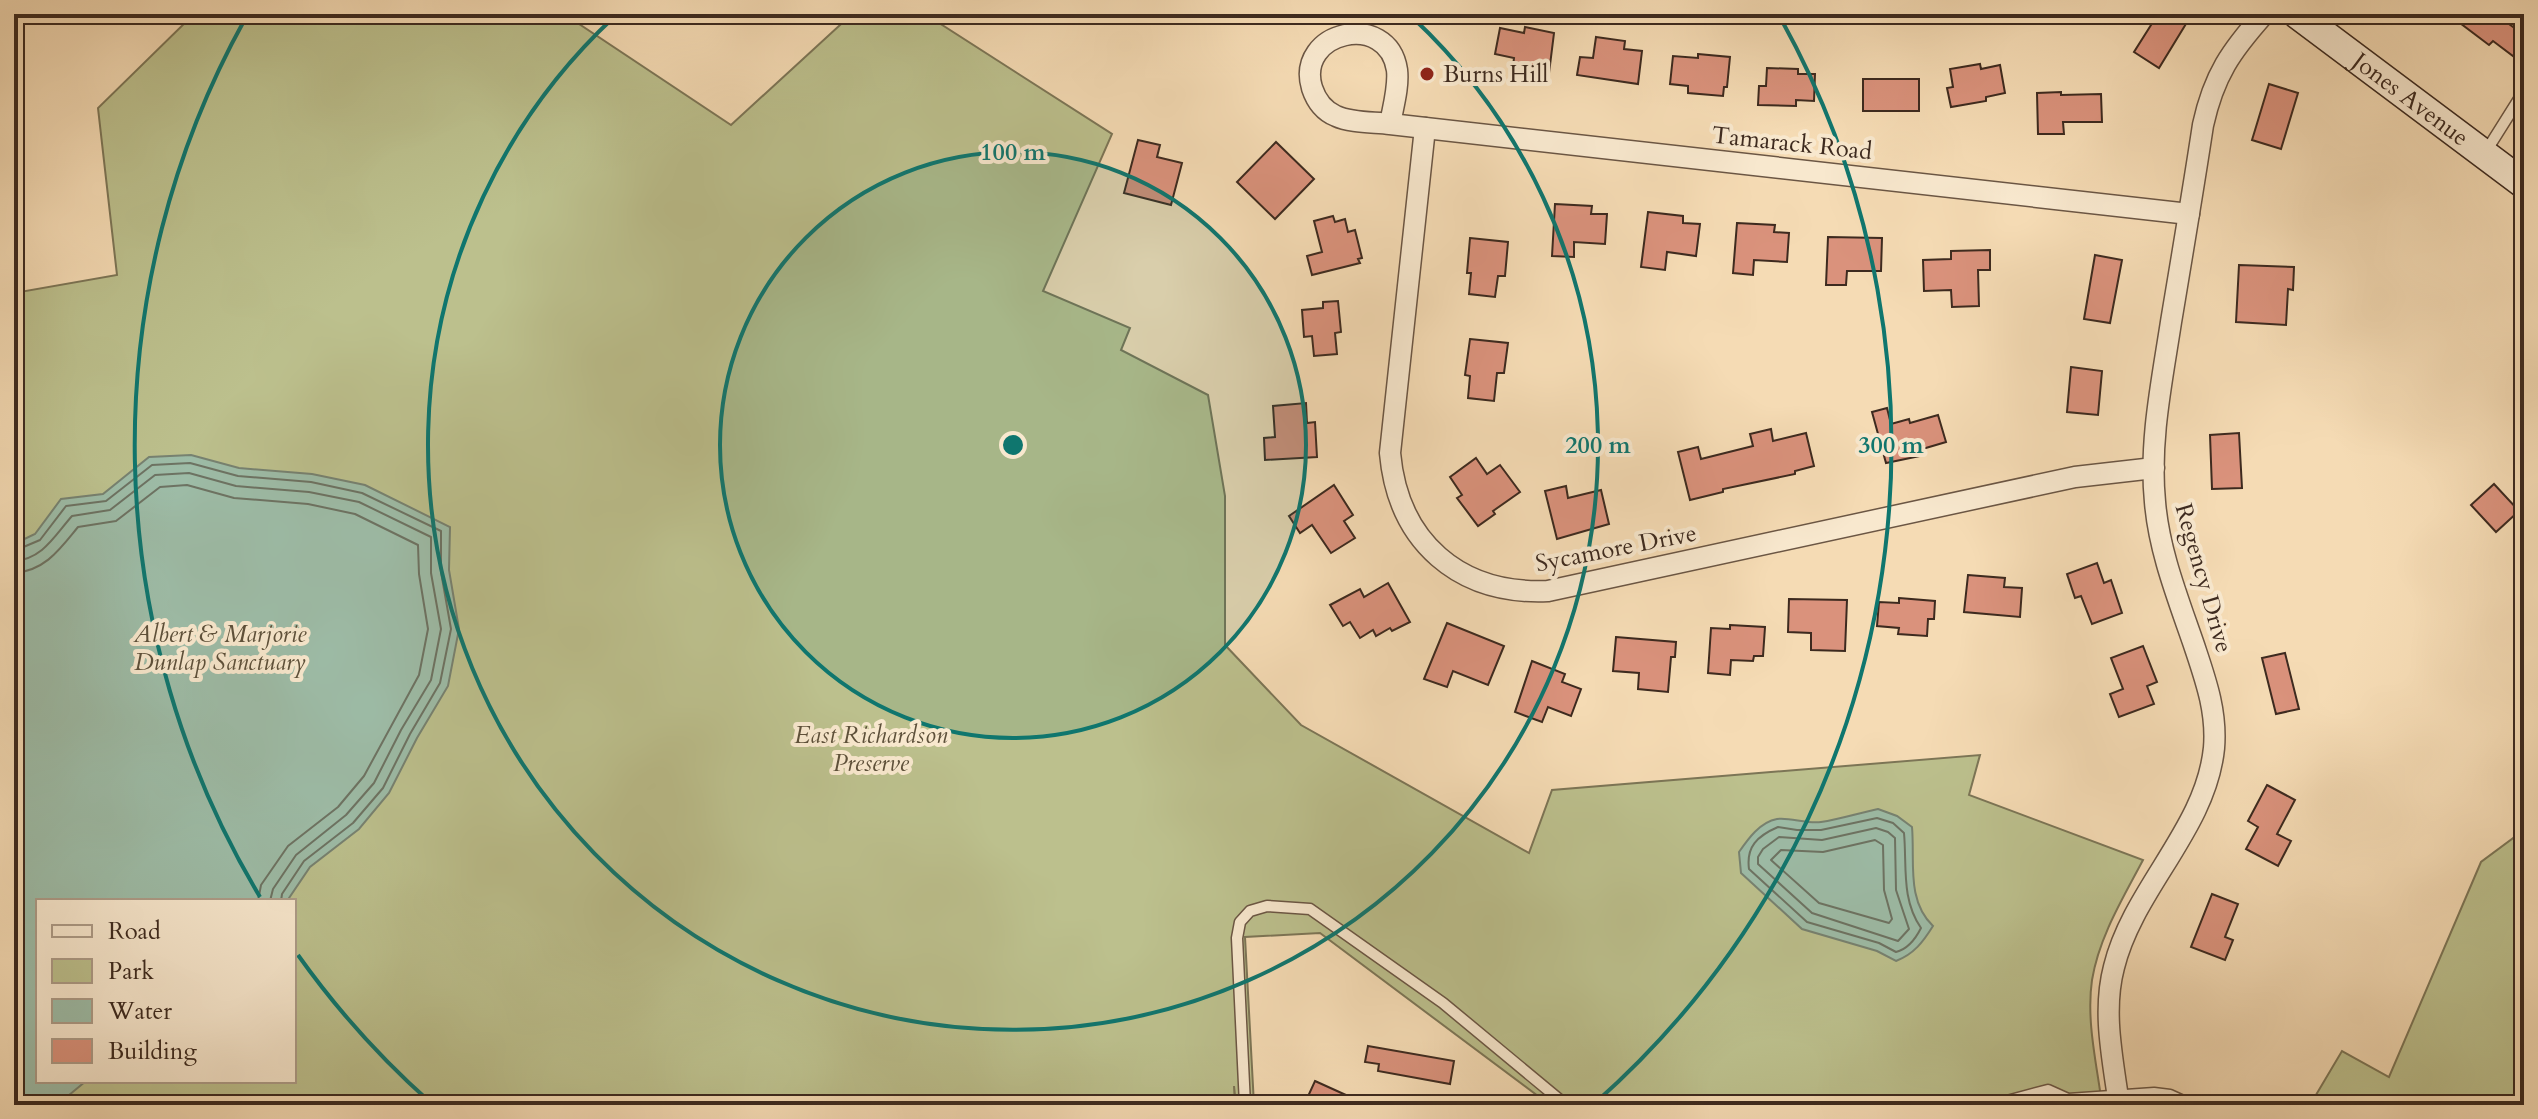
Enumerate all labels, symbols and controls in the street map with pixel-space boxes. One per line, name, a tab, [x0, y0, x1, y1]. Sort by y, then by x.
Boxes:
street label: Jones Avenue	[2343, 43, 2475, 154]
place label: Burns Hill	[1443, 58, 1548, 91]
marker: Burns Hill	[1418, 65, 1436, 83]
street label: Tamarack Road	[1710, 119, 1874, 168]
text: 100 m	[980, 136, 1047, 169]
text: 200 m	[1565, 429, 1632, 462]
text: 300 m	[1858, 429, 1925, 462]
centre of rings	[999, 431, 1027, 459]
street label: Regency Drive	[2166, 500, 2241, 657]
street label: Sycamore Drive	[1533, 517, 1699, 580]
park label: Albert & Marjorie Dunlap Sanctuary	[133, 618, 307, 679]
park label: East Richardson Preserve	[794, 719, 948, 780]
legend	[36, 899, 296, 1083]
text: Road	[108, 915, 161, 948]
text: Park	[108, 955, 154, 988]
text: Water	[107, 995, 172, 1028]
text: Building	[108, 1035, 198, 1068]

